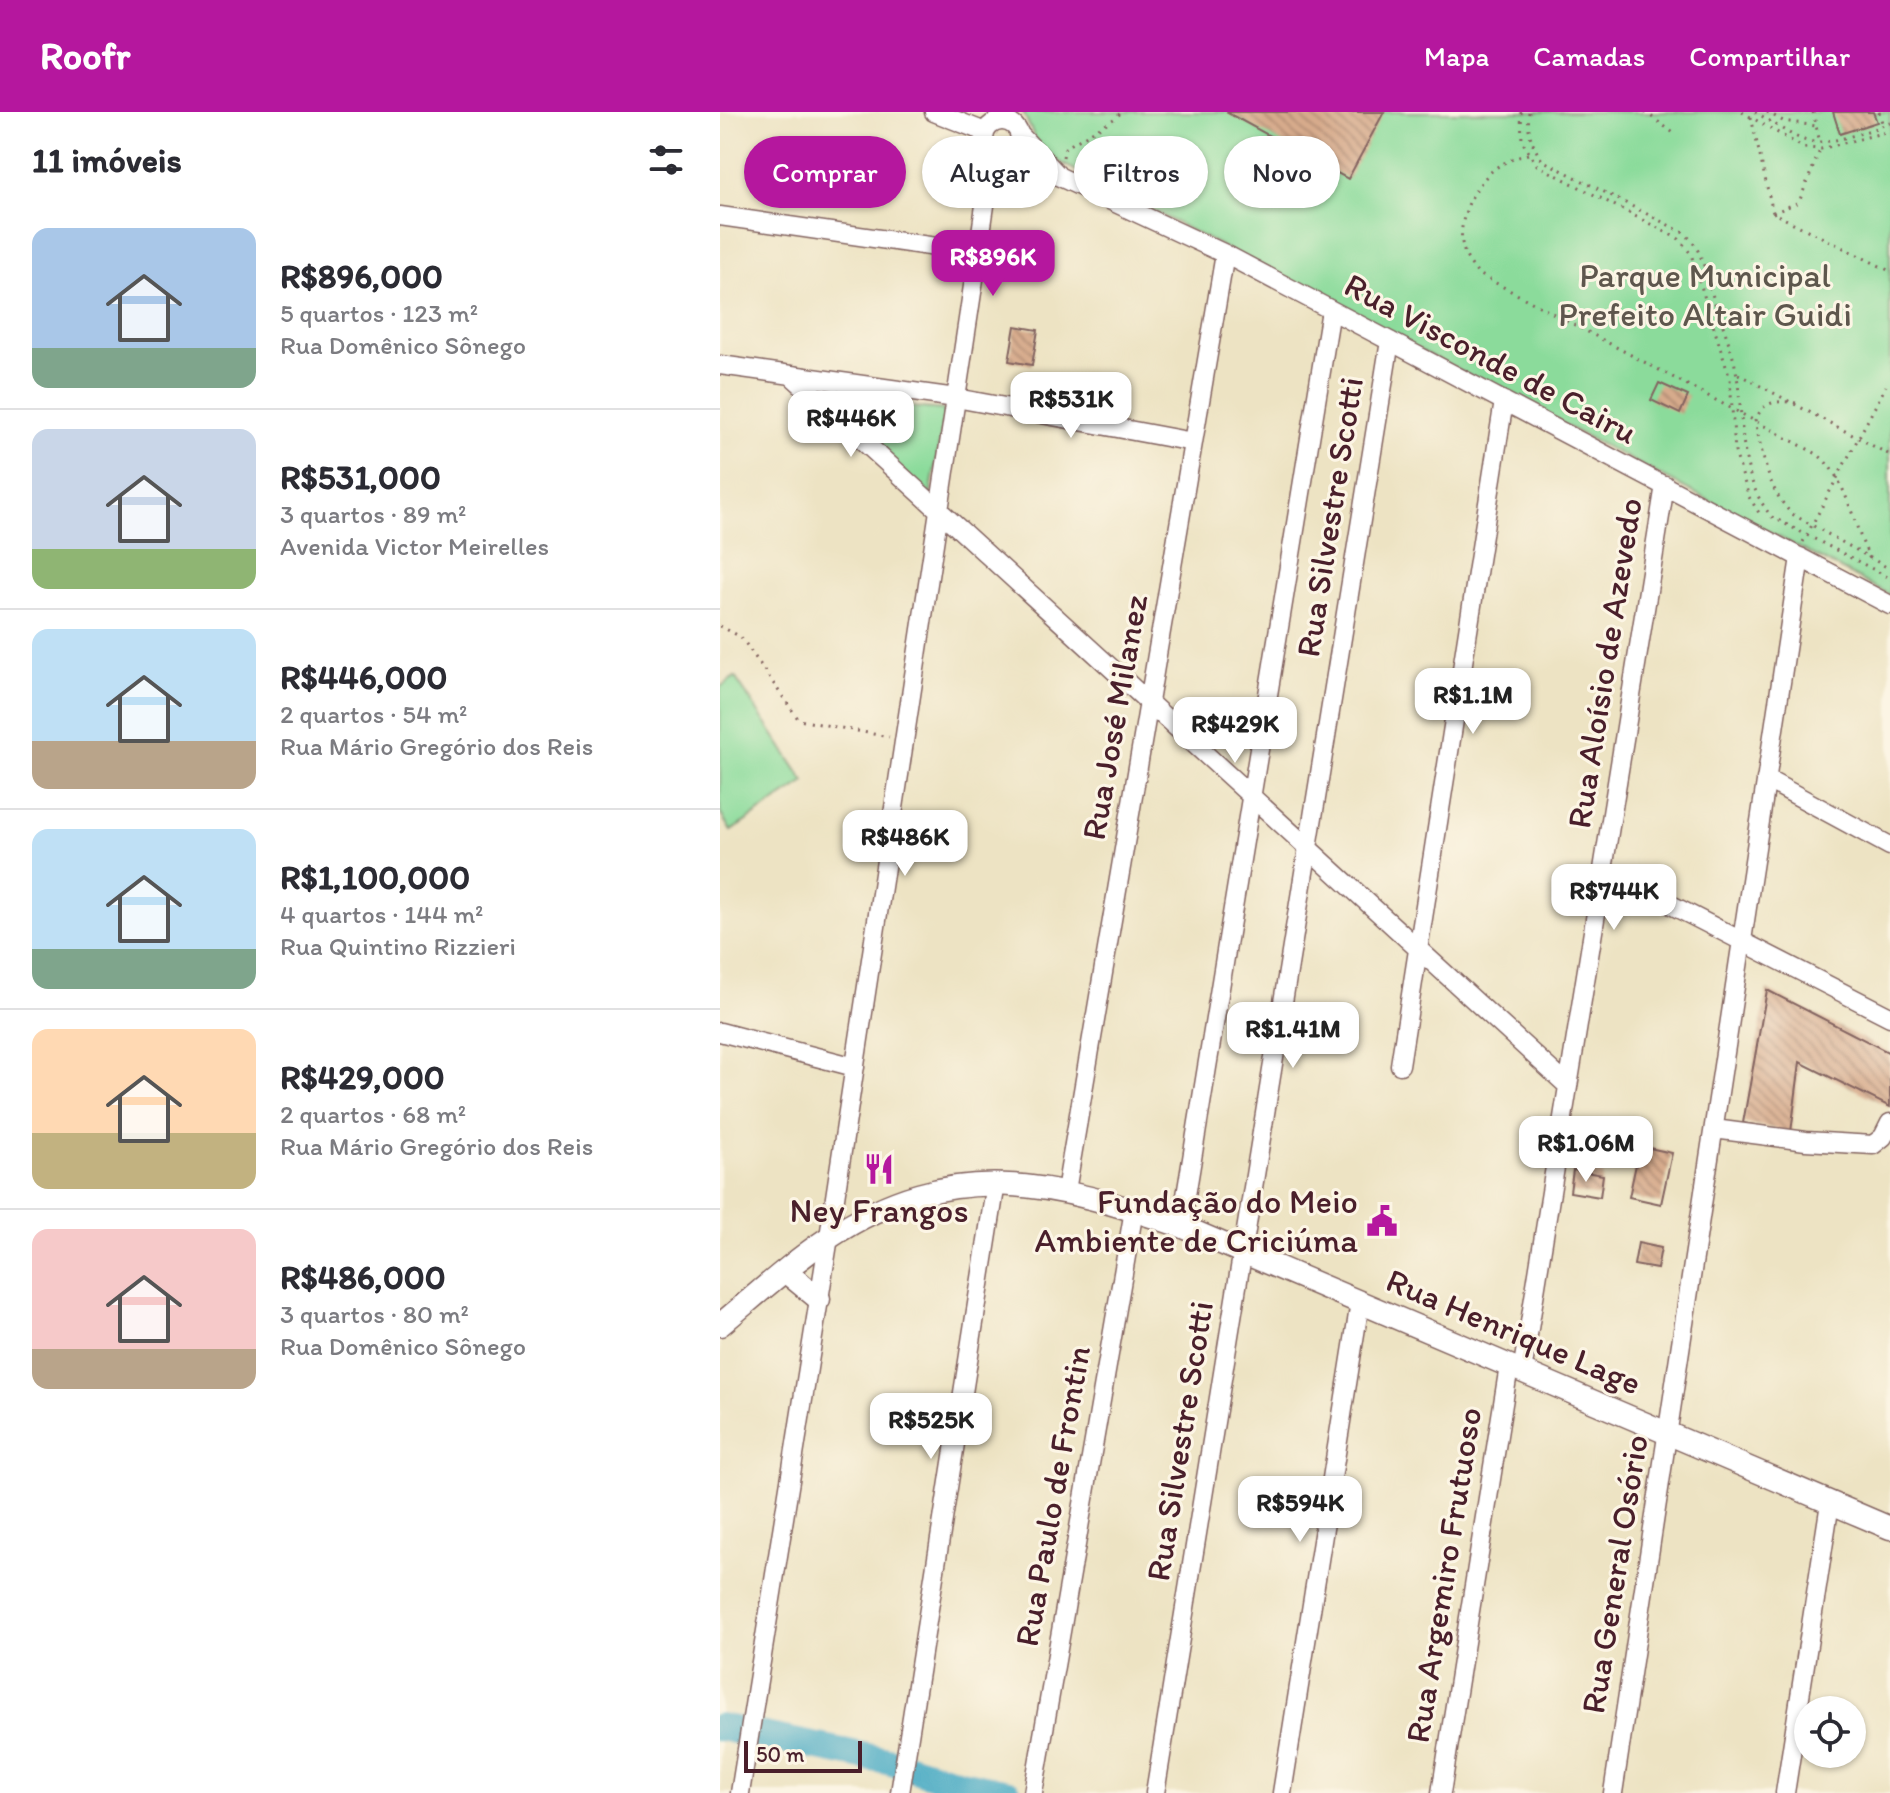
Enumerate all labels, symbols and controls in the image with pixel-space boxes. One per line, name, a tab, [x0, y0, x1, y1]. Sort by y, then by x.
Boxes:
text: Roofr	[40, 33, 130, 79]
text: Mapa	[1424, 39, 1489, 73]
text: Camadas	[1533, 39, 1645, 73]
text: Compartilhar	[1689, 39, 1850, 73]
chip: Comprar	[744, 136, 906, 208]
chip: Alugar	[922, 136, 1058, 208]
chip: Filtros	[1074, 136, 1208, 208]
chip: Novo	[1224, 136, 1340, 208]
icon: filters	[644, 138, 688, 182]
text: 11 imóveis	[32, 140, 182, 181]
pin: R$896K	[928, 230, 1058, 298]
text: R$896K	[950, 240, 1036, 272]
park label: Parque Municipal Prefeito Altair Guidi	[1558, 255, 1852, 335]
text: R$896,000	[280, 256, 443, 297]
icon: home	[96, 260, 192, 356]
street label: Rua Visconde de Cairu	[1338, 264, 1644, 453]
text: 5 quartos · 123 m²	[280, 297, 478, 329]
text: Rua Domênico Sônego	[280, 329, 526, 361]
pin: R$531K	[1006, 372, 1136, 440]
street label: Rua Silvestre Scotti	[1287, 374, 1372, 660]
text: R$531K	[1028, 382, 1114, 414]
pin: R$446K	[786, 391, 916, 459]
text: R$446K	[806, 401, 896, 433]
text: R$531,000	[280, 457, 441, 498]
icon: home	[96, 461, 192, 557]
street label: Rua Aloísio de Azevedo	[1558, 495, 1651, 831]
text: 3 quartos · 89 m²	[280, 498, 466, 530]
text: Avenida Victor Meirelles	[280, 530, 549, 562]
street label: Rua José Milanez	[1073, 591, 1156, 843]
text: R$446,000	[280, 657, 448, 698]
icon: home	[96, 661, 192, 757]
pin: R$1.1M	[1408, 668, 1538, 736]
text: R$1.1M	[1433, 678, 1513, 710]
pin: R$429K	[1170, 697, 1300, 765]
text: 2 quartos · 54 m²	[280, 698, 467, 730]
text: R$429K	[1191, 707, 1279, 739]
text: Rua Mário Gregório dos Reis	[280, 730, 593, 762]
pin: R$486K	[840, 810, 970, 878]
text: R$486K	[861, 820, 949, 852]
text: R$1,100,000	[280, 857, 470, 898]
icon: home	[96, 861, 192, 957]
pin: R$744K	[1549, 864, 1679, 932]
text: R$744K	[1569, 874, 1659, 906]
text: 4 quartos · 144 m²	[280, 898, 483, 930]
text: Rua Quintino Rizzieri	[280, 930, 516, 962]
pin: R$1.41M	[1219, 1002, 1367, 1070]
text: R$1.41M	[1245, 1012, 1341, 1044]
text: R$429,000	[280, 1057, 445, 1098]
icon: home	[96, 1061, 192, 1157]
text: 2 quartos · 68 m²	[280, 1098, 466, 1130]
pin: R$1.06M	[1512, 1116, 1660, 1184]
text: R$1.06M	[1537, 1126, 1635, 1158]
text: Rua Mário Gregório dos Reis	[280, 1130, 593, 1162]
restaurant icon: Ney Frangos	[862, 1152, 896, 1186]
place label: Fundação do Meio Ambiente de Criciúma	[1034, 1181, 1358, 1261]
place label: Ney Frangos	[789, 1190, 969, 1231]
public building icon: Fundação do Meio Ambiente de Criciúma	[1365, 1204, 1399, 1238]
text: R$486,000	[280, 1257, 446, 1298]
street label: Rua Henrique Lage	[1380, 1259, 1647, 1404]
icon: home	[96, 1261, 192, 1357]
text: 3 quartos · 80 m²	[280, 1298, 469, 1330]
street label: Rua Silvestre Scotti	[1137, 1298, 1222, 1584]
text: Rua Domênico Sônego	[280, 1330, 526, 1362]
street label: Rua Paulo de Frontin	[1006, 1343, 1099, 1650]
pin: R$525K	[866, 1393, 996, 1461]
text: R$525K	[888, 1403, 974, 1435]
street label: Rua Argemiro Frutuoso	[1397, 1405, 1490, 1746]
street label: Rua General Osório	[1572, 1432, 1657, 1716]
pin: R$594K	[1235, 1476, 1365, 1544]
text: R$594K	[1256, 1486, 1344, 1518]
map controls	[1794, 1696, 1866, 1768]
button: locate	[1794, 1696, 1866, 1768]
scale bar	[744, 1737, 862, 1773]
text: 50 m	[756, 1741, 805, 1768]

